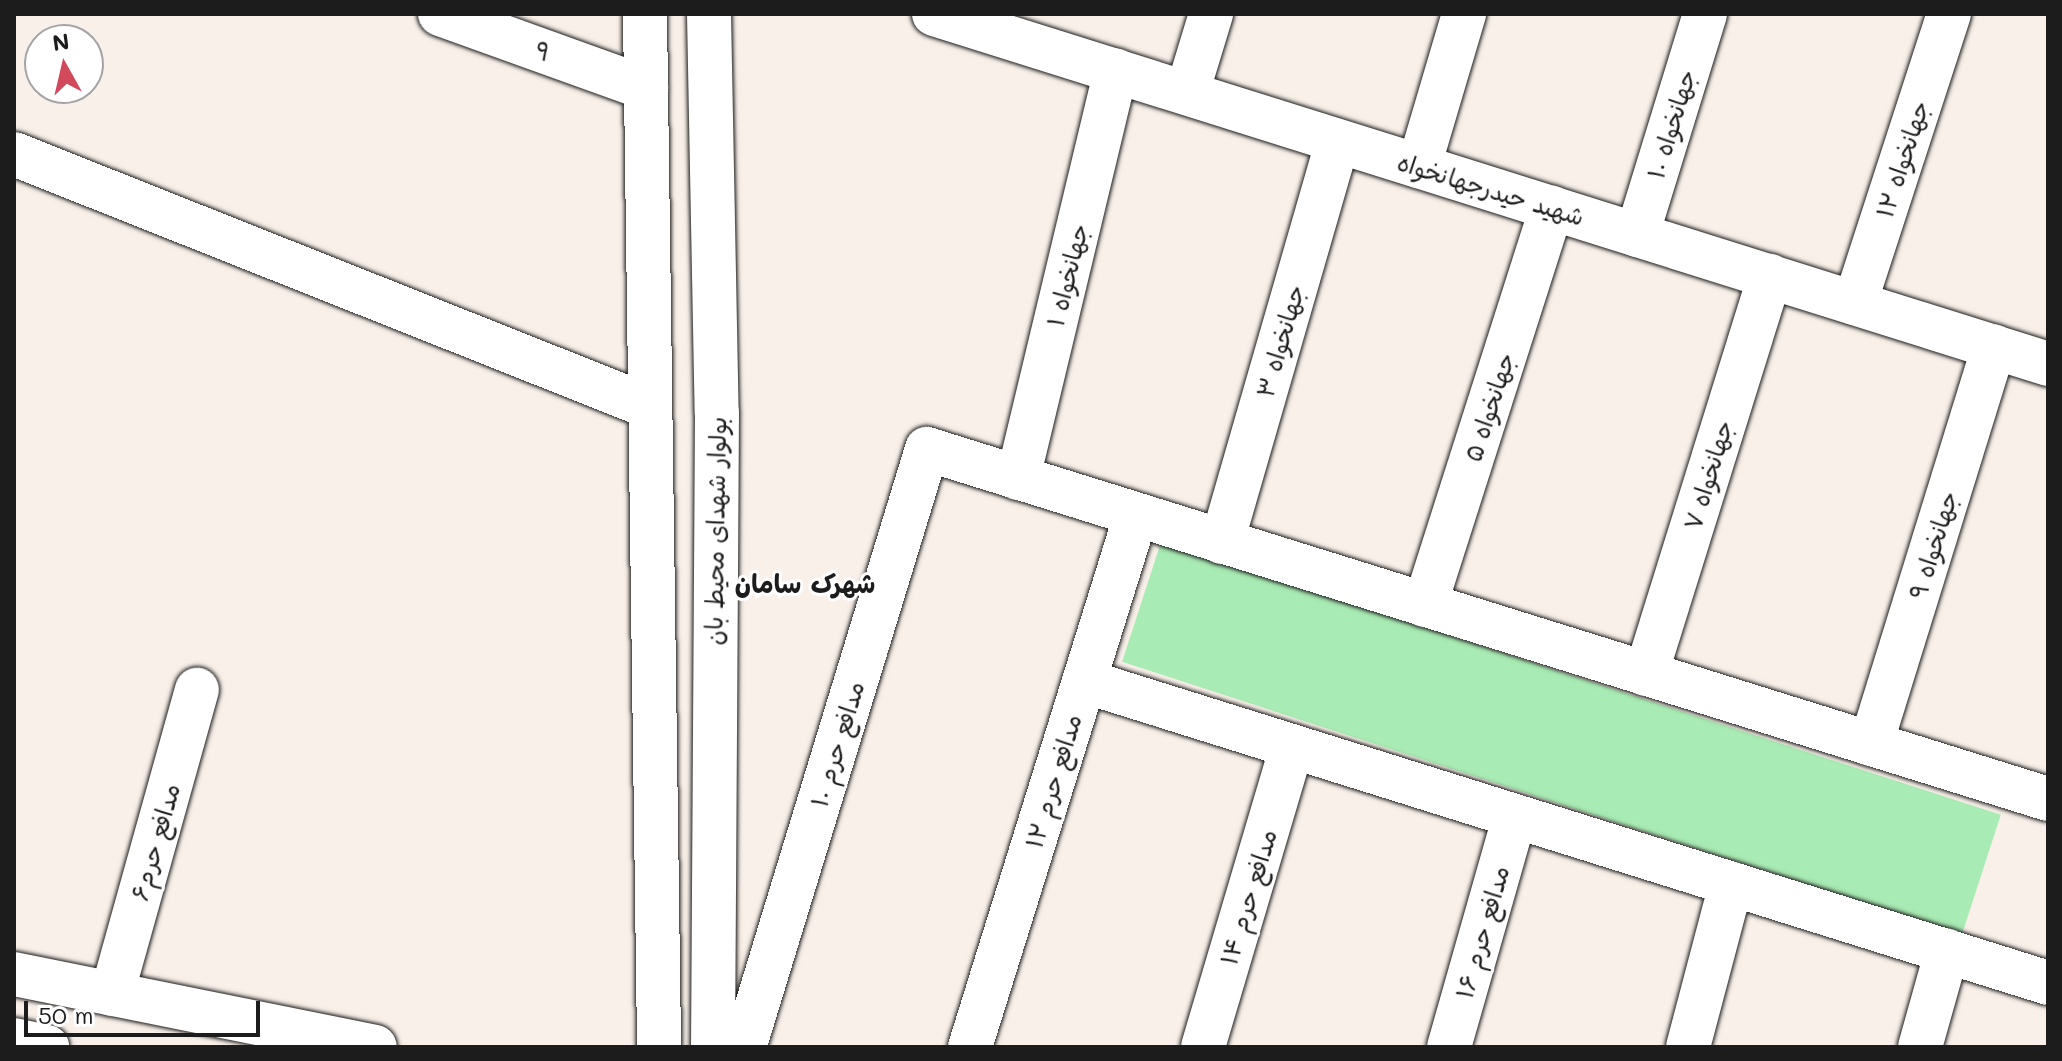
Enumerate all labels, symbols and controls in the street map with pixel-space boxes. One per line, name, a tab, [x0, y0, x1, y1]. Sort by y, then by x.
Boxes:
north arrow	[24, 24, 104, 104]
text: N	[51, 26, 71, 57]
street label: ۹	[531, 35, 555, 67]
street label: جهانخواه ۱۰	[1641, 66, 1701, 182]
street label: جهانخواه ۱۲	[1870, 97, 1934, 221]
street label: شهید حیدرجهانخواه	[1394, 147, 1588, 231]
street label: جهانخواه ۱	[1040, 221, 1094, 329]
street label: جهانخواه ۳	[1250, 281, 1310, 401]
street label: جهانخواه ۵	[1458, 349, 1520, 465]
street label: بولوار شهدای محیط بان	[699, 416, 731, 646]
street label: جهانخواه ۷	[1678, 417, 1738, 533]
street label: جهانخواه ۹	[1903, 488, 1963, 602]
district label: شهرک سامان	[735, 568, 875, 600]
street label: مدافع حرم ۱۰	[804, 678, 870, 810]
street label: مدافع حرم ۱۲	[1019, 711, 1087, 851]
street label: مدافع حرم۶	[125, 780, 185, 904]
street label: مدافع حرم ۱۴	[1214, 826, 1282, 968]
street label: مدافع حرم ۱۶	[1449, 862, 1515, 1002]
scale bar	[28, 985, 264, 1035]
text: 50 m	[38, 999, 94, 1030]

